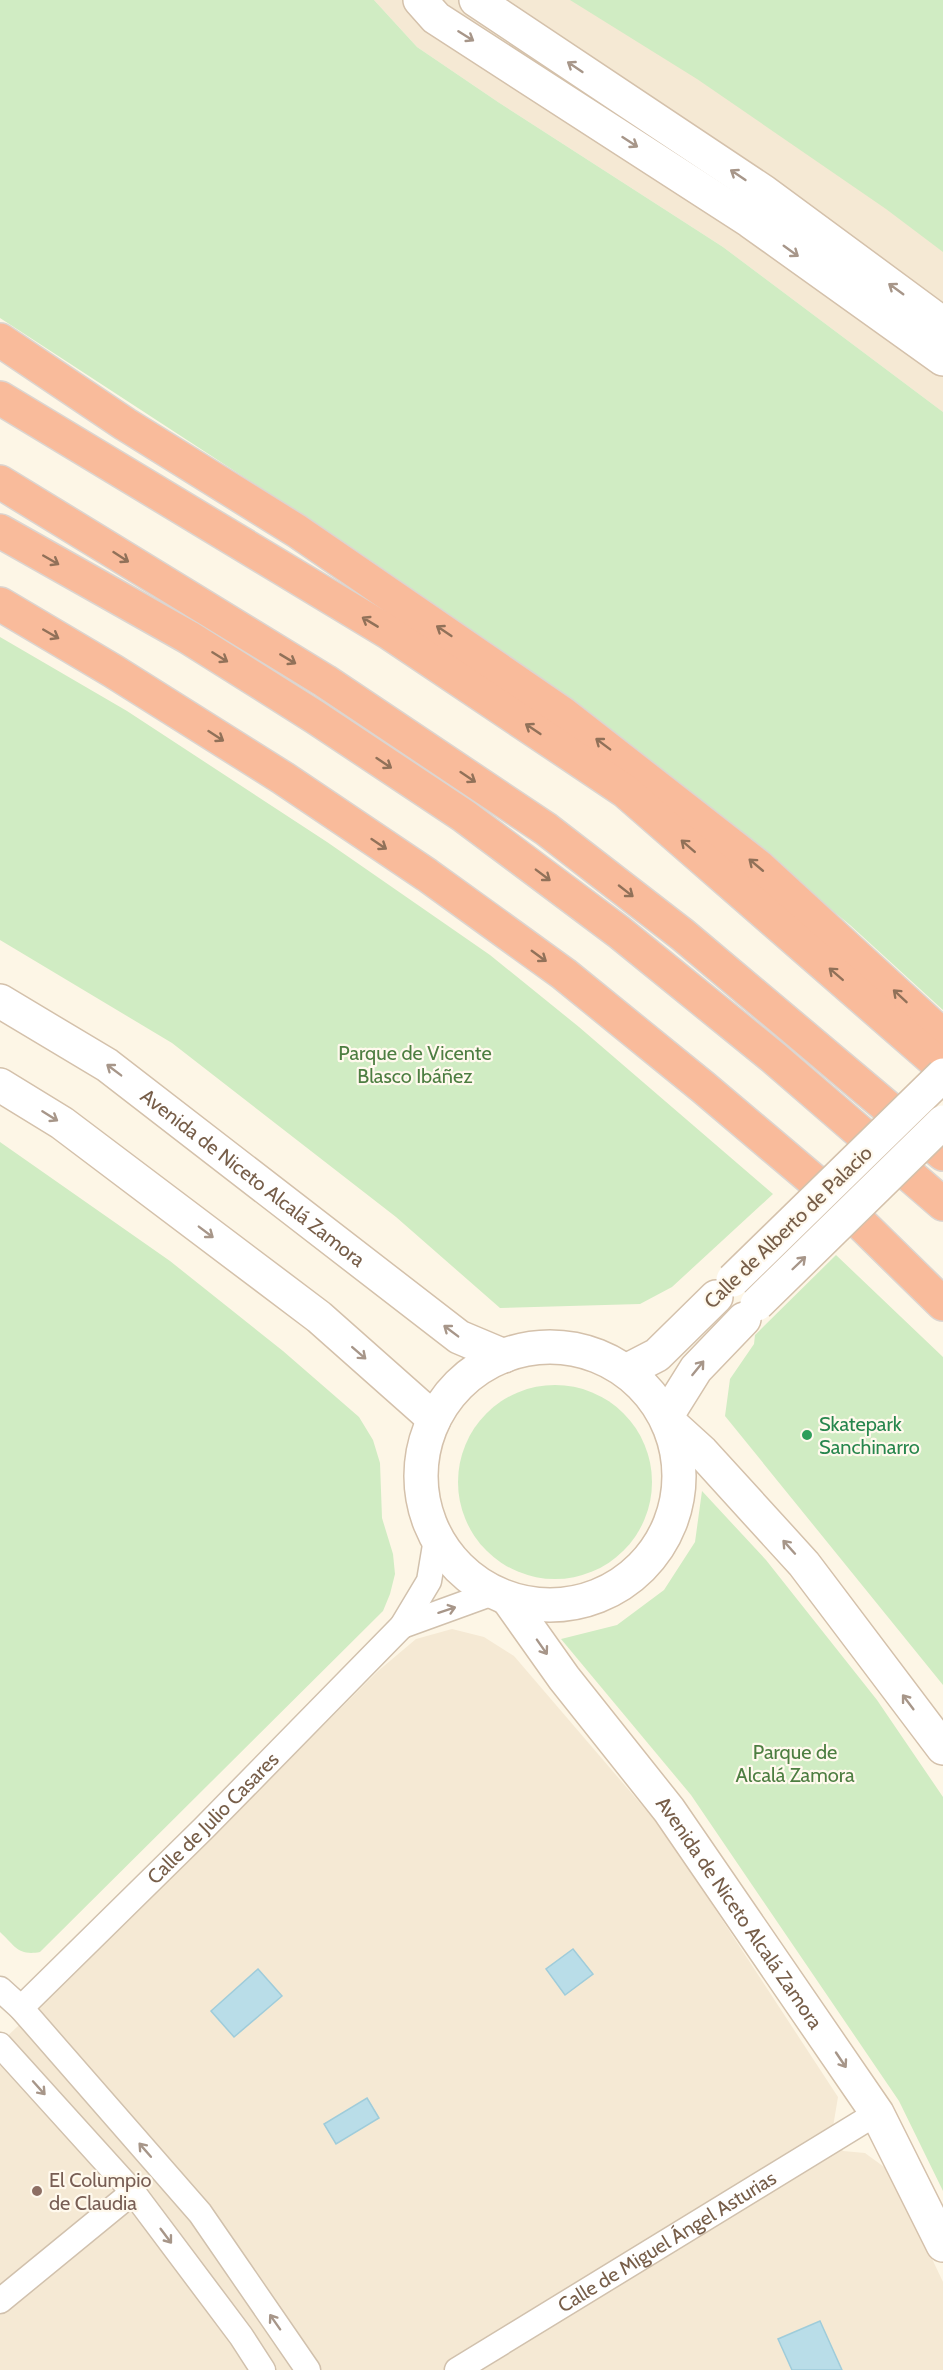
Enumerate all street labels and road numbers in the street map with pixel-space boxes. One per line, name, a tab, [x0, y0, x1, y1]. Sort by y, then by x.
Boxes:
street label: Avenida de Niceto Alcalá Zamora	[136, 1084, 370, 1272]
street label: Calle de Alberto de Palacio	[699, 1141, 877, 1313]
street label: Calle de Julio Casares	[142, 1747, 284, 1889]
street label: Avenida de Niceto Alcalá Zamora	[651, 1792, 828, 2034]
street label: Calle de Miguel Ángel Asturias	[553, 2166, 780, 2317]

